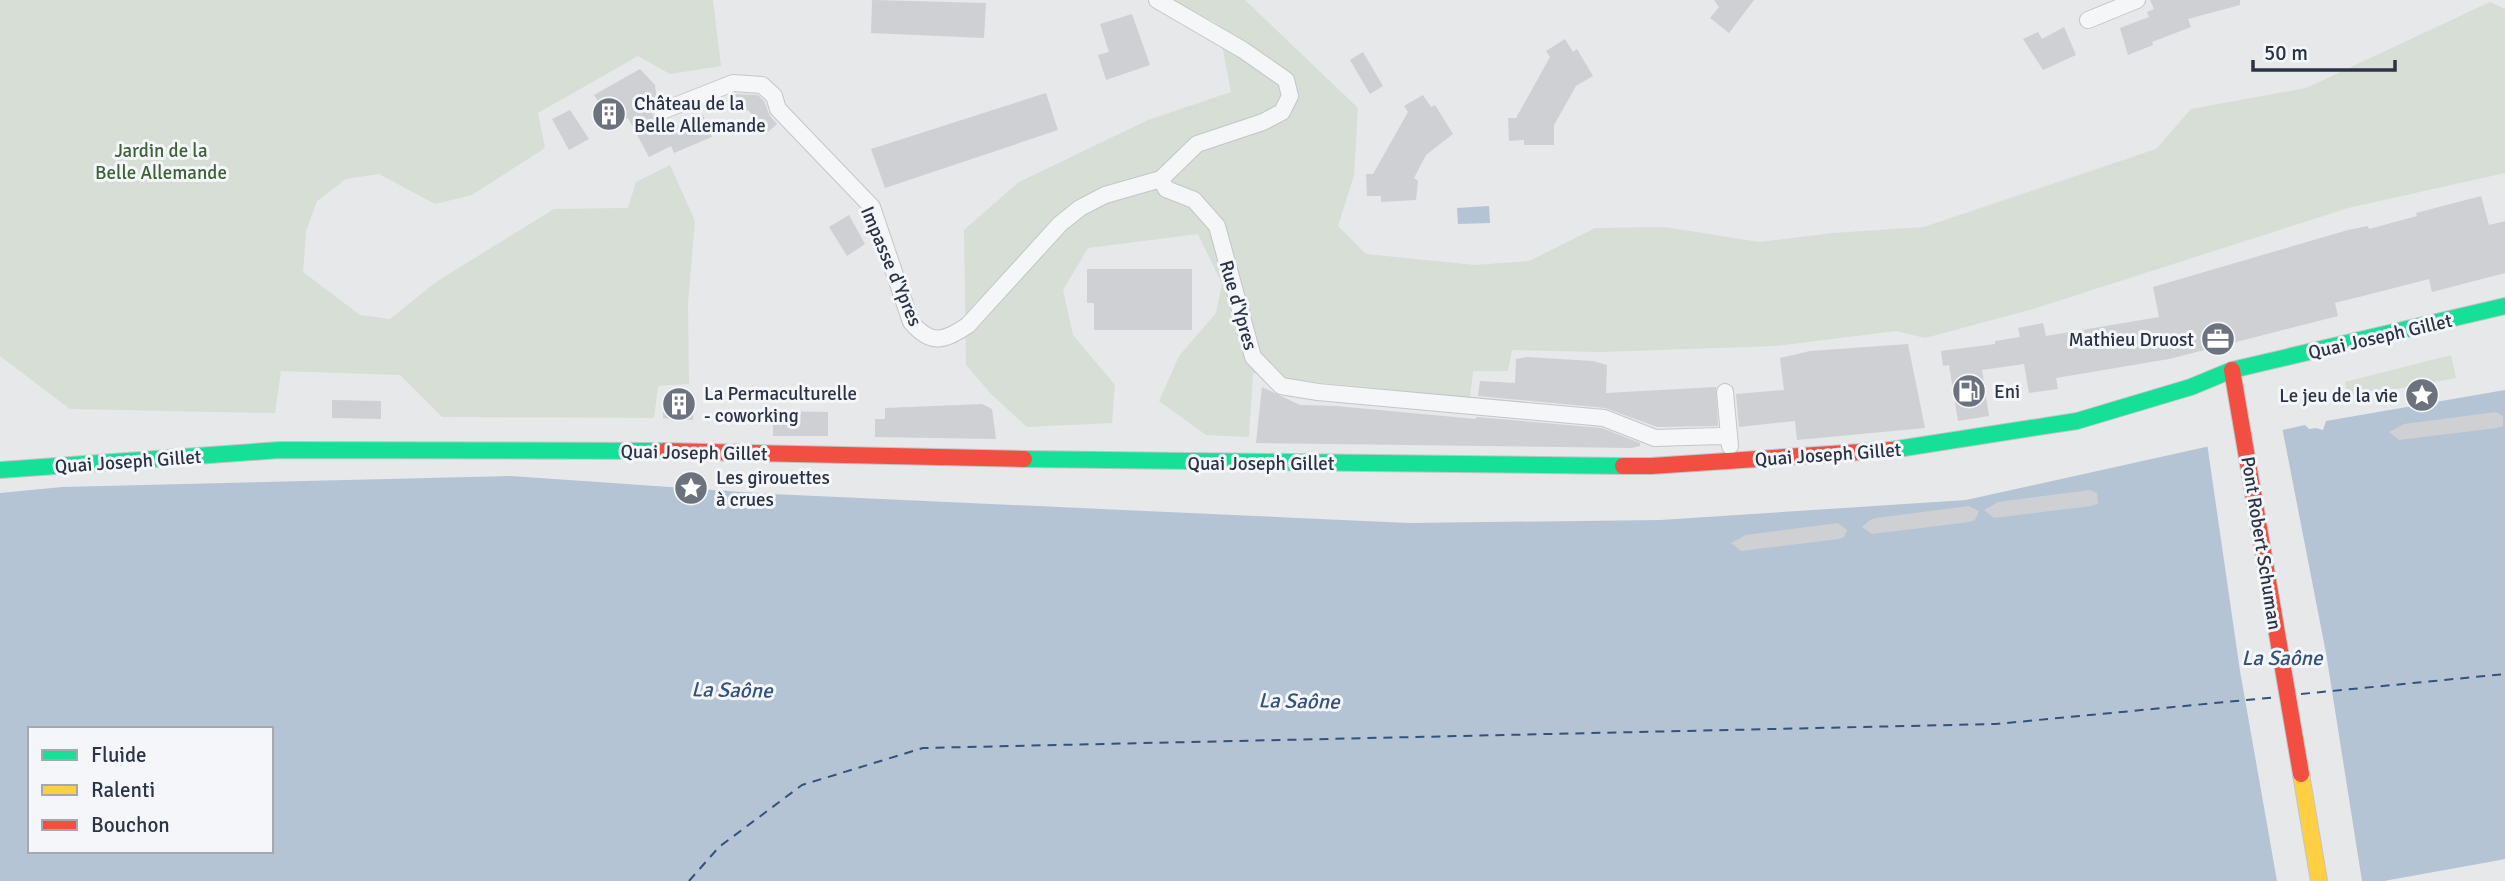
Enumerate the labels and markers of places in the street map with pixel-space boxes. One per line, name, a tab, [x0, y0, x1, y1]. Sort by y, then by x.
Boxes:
place label: Château de la Belle Allemande	[634, 92, 766, 138]
building icon: Château de la Belle Allemande	[590, 95, 628, 133]
office icon: Mathieu Druost	[2199, 320, 2237, 358]
place label: Mathieu Druost	[2069, 328, 2194, 352]
fuel station icon: Eni	[1950, 372, 1988, 410]
place icon: Le jeu de la vie	[2403, 376, 2441, 414]
place label: Eni	[1994, 380, 2020, 404]
place label: La Permaculturelle - coworking	[704, 382, 857, 428]
place label: Le jeu de la vie	[2279, 384, 2398, 408]
building icon: La Permaculturelle - coworking	[660, 385, 698, 423]
place label: Les girouettes à crues	[716, 466, 830, 512]
place icon: Les girouettes à crues	[672, 469, 710, 507]

